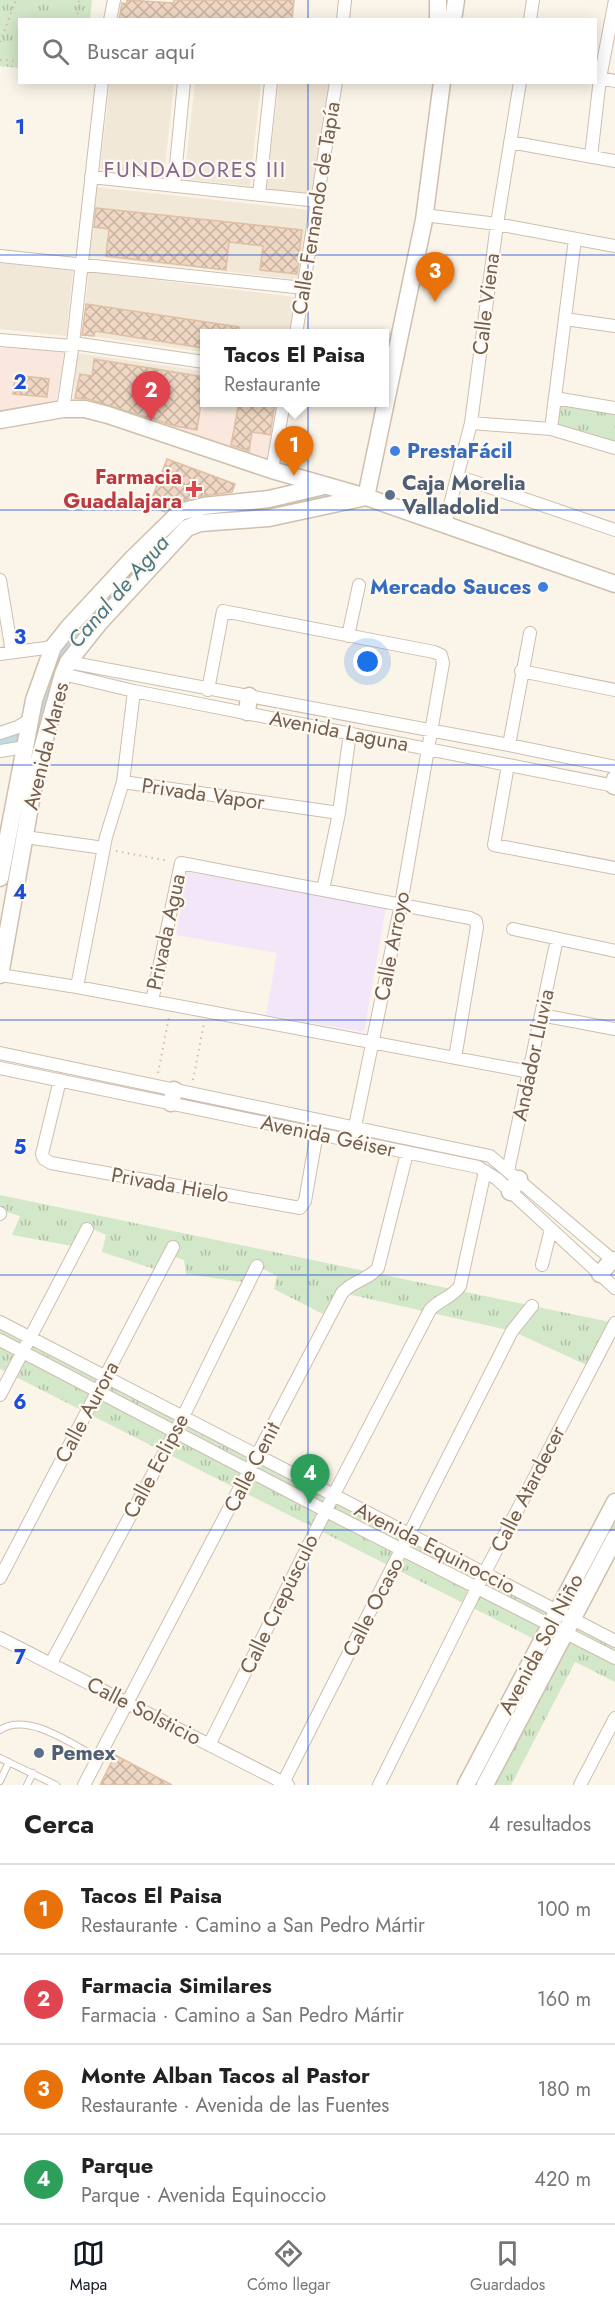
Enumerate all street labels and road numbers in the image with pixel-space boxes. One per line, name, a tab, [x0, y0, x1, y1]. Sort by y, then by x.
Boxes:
street label: Calle Fernando de Tapía	[284, 99, 348, 317]
street label: Calle Viena	[465, 251, 507, 357]
street label: Avenida Mares	[16, 679, 76, 813]
street label: Avenida Laguna	[267, 703, 411, 759]
street label: Privada Vapor	[140, 771, 267, 818]
street label: Privada Agua	[139, 871, 193, 993]
street label: Calle Arroyo	[367, 889, 417, 1003]
street label: Andador Lluvia	[504, 986, 562, 1124]
street label: Avenida Géiser	[258, 1107, 399, 1165]
street label: Privada Hielo	[109, 1160, 231, 1210]
street label: Calle Aurora	[48, 1356, 126, 1468]
street label: Calle Eclipse	[116, 1408, 196, 1524]
street label: Calle Cenit	[216, 1417, 288, 1517]
street label: Calle Atardecer	[483, 1420, 573, 1557]
street label: Avenida Equinoccio	[349, 1494, 521, 1602]
street label: Calle Crepúsculo	[232, 1529, 326, 1679]
street label: Calle Ocaso	[335, 1552, 411, 1662]
street label: Avenida Sol Niño	[491, 1568, 591, 1720]
street label: Calle Solsticio	[82, 1669, 206, 1753]

